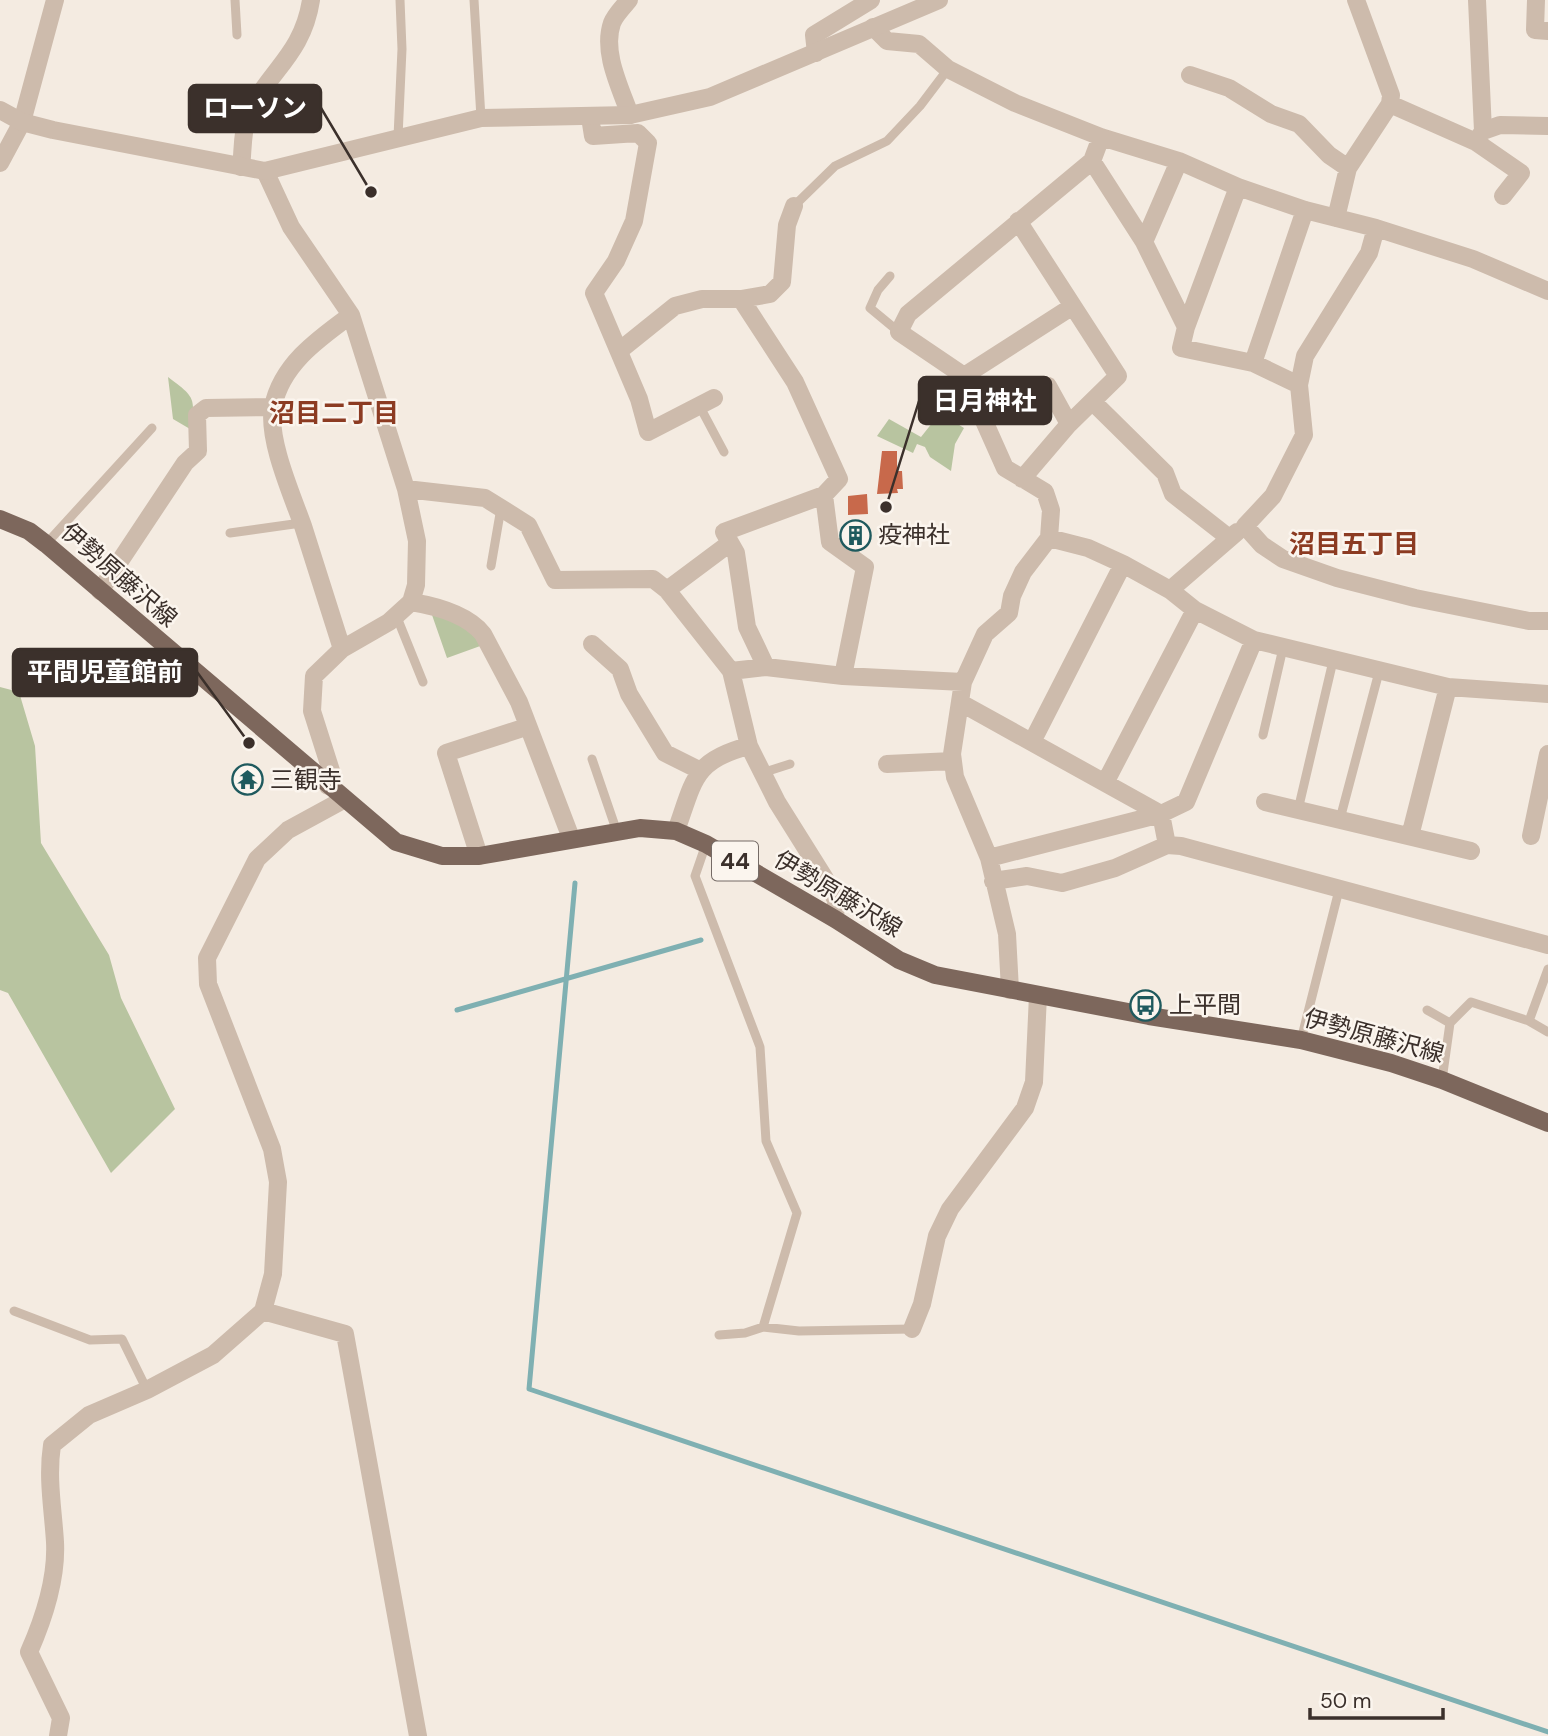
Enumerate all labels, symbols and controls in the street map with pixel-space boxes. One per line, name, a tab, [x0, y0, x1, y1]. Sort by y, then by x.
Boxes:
callout: ローソン	[189, 85, 321, 132]
text: ローソン	[203, 91, 307, 125]
callout: 日月神社	[919, 377, 1051, 424]
text: 日月神社	[933, 384, 1037, 418]
district label: 沼目二丁目	[269, 396, 399, 430]
street label: 伊勢原藤沢線	[55, 516, 184, 634]
building icon: 疫神社	[838, 518, 872, 552]
place label: 疫神社	[878, 519, 950, 550]
district label: 沼目五丁目	[1289, 527, 1419, 561]
callout: 平間児童館前	[13, 649, 197, 696]
text: 平間児童館前	[27, 655, 183, 689]
temple icon: 三観寺	[230, 763, 264, 797]
place label: 三観寺	[270, 764, 342, 795]
road number: 44	[712, 842, 758, 880]
street label: 伊勢原藤沢線	[769, 843, 908, 944]
bus stop icon: 上平間	[1129, 988, 1163, 1022]
place label: 上平間	[1169, 989, 1241, 1020]
street label: 伊勢原藤沢線	[1301, 1002, 1448, 1069]
scale bar	[1310, 1676, 1443, 1720]
text: 50 m	[1320, 1687, 1371, 1715]

